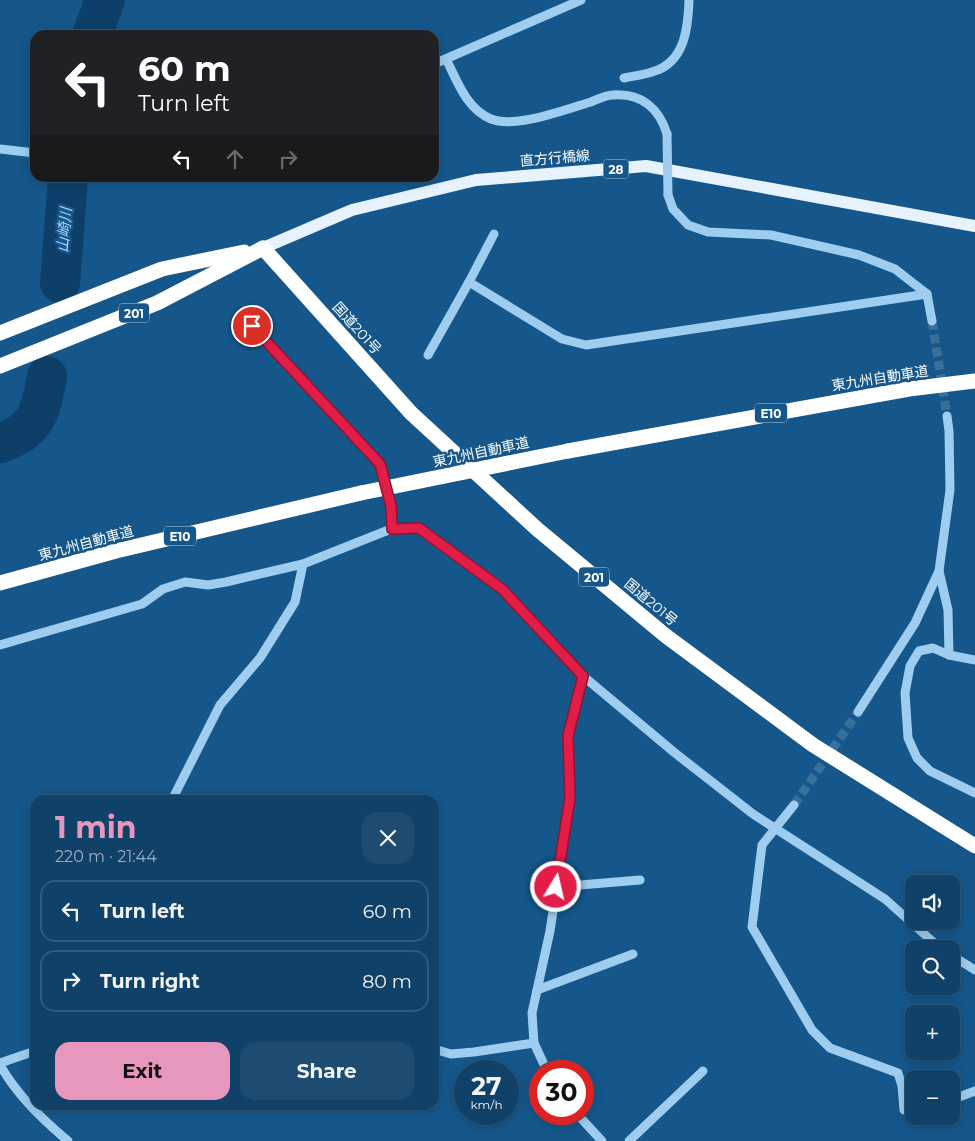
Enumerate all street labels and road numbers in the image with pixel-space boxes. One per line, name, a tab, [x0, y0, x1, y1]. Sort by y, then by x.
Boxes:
street label: 直方行橋線	[519, 146, 591, 170]
road number: 28	[604, 160, 628, 178]
street label: 国道201号	[329, 298, 385, 358]
road number: 201	[119, 304, 149, 322]
street label: 東九州自動車道	[830, 361, 930, 395]
road number: E10	[755, 403, 787, 422]
street label: 東九州自動車道	[431, 433, 531, 471]
street label: 東九州自動車道	[36, 522, 136, 564]
road number: E10	[164, 526, 196, 546]
road number: 201	[579, 568, 609, 586]
street label: 国道201号	[621, 574, 681, 630]

